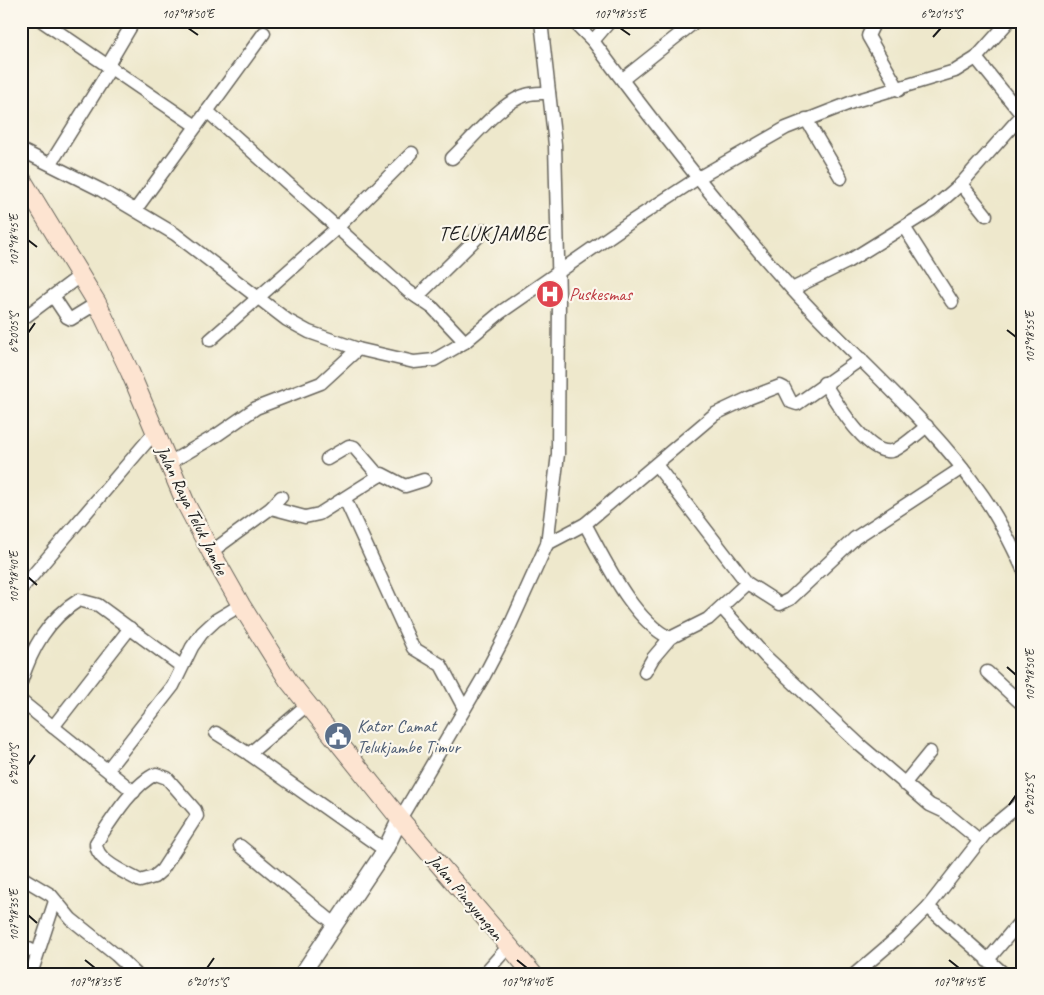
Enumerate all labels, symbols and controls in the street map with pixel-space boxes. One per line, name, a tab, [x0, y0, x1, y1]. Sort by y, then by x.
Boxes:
text: 107°18'50"E	[162, 6, 216, 22]
text: 107°18'55"E	[594, 6, 648, 22]
text: 6°20'15"S	[921, 6, 963, 22]
text: 107°18'45"E	[6, 212, 22, 266]
district label: TELUKJAMBE	[439, 221, 549, 246]
hospital icon: Puskesmas	[535, 279, 565, 309]
place label: Puskesmas	[569, 283, 634, 305]
text: 107°18'55"E	[1022, 309, 1038, 363]
text: 6°20'05"S	[6, 311, 22, 353]
street label: Jalan Raya Teluk Jambe	[151, 441, 233, 579]
text: 107°18'40"E	[6, 549, 22, 603]
text: 107°18'50"E	[1022, 647, 1038, 701]
place label: Kator Camat Telukjambe Timur	[357, 715, 462, 758]
public building icon: Kator Camat Telukjambe Timur	[323, 721, 353, 751]
text: 6°20'10"S	[6, 743, 22, 785]
text: 6°20'25"S	[1022, 773, 1038, 815]
street label: Jalan Pinayungan	[423, 849, 509, 945]
text: 107°18'35"E	[6, 887, 22, 941]
text: 107°18'35"E	[69, 974, 123, 990]
text: 6°20'15"S	[187, 974, 229, 990]
text: 107°18'40"E	[501, 974, 555, 990]
text: 107°18'45"E	[933, 974, 987, 990]

